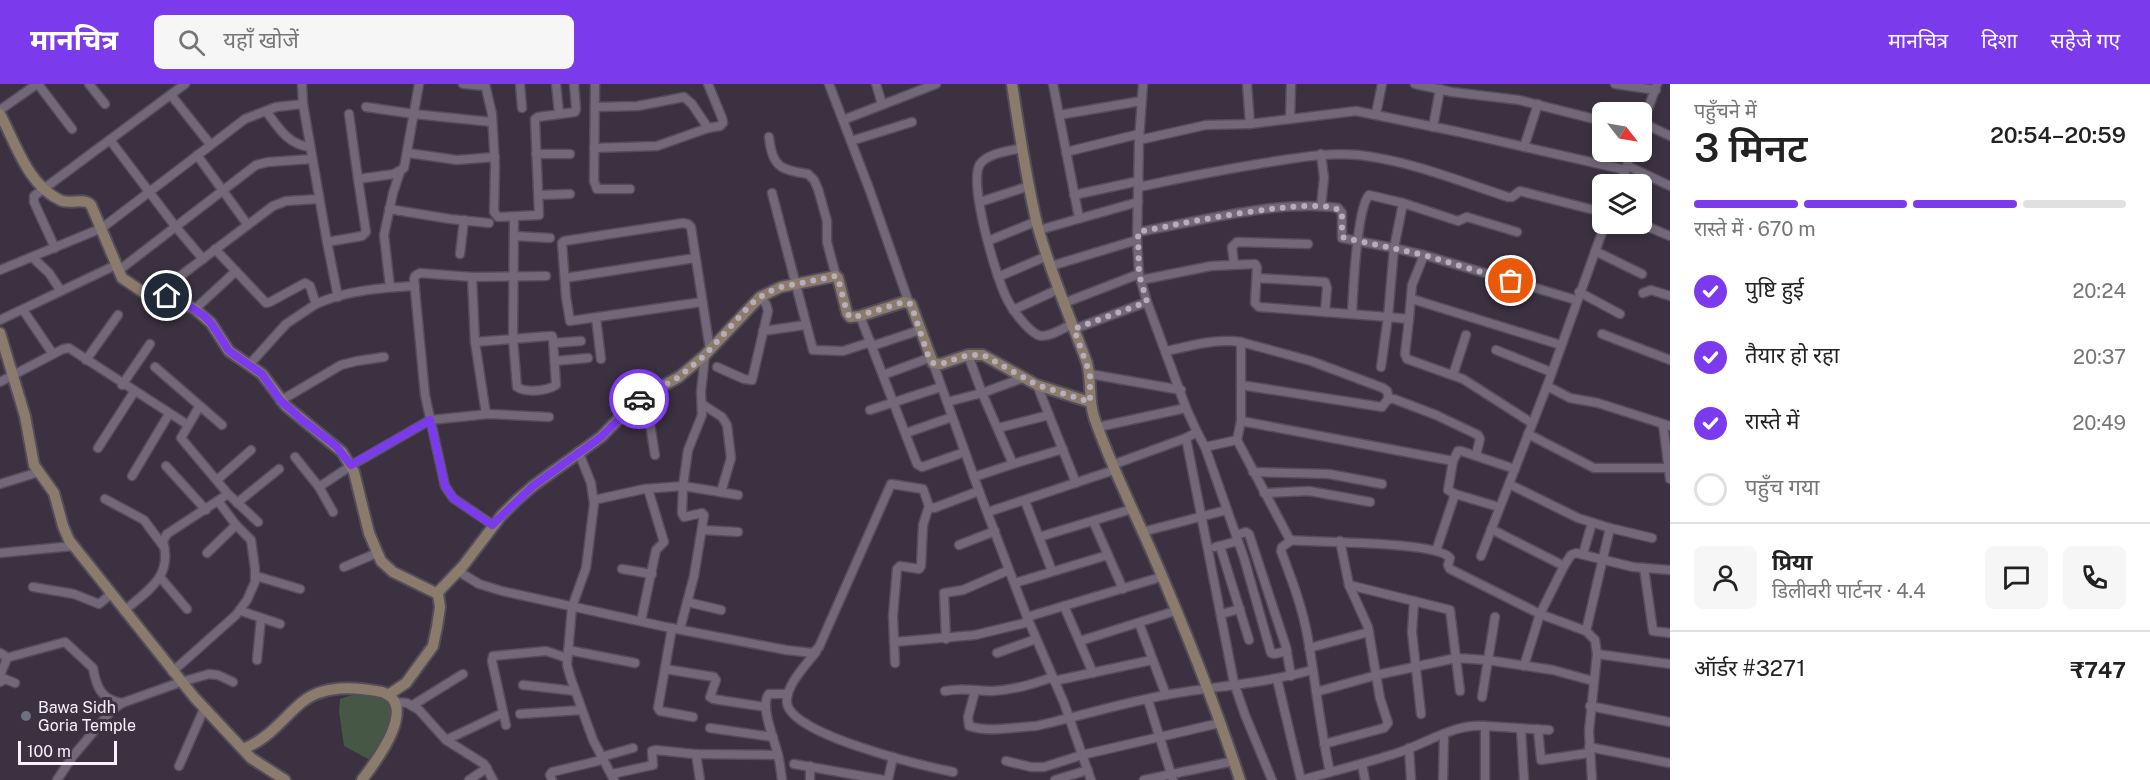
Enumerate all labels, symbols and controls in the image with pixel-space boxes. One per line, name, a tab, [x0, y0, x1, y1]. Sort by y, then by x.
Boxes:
search box	[154, 15, 574, 69]
text: मानचित्र	[30, 23, 118, 56]
icon: search	[175, 26, 208, 59]
text: यहाँ खोजें	[223, 27, 299, 53]
text: मानचित्र	[1888, 28, 1948, 53]
text: दिशा	[1981, 28, 2018, 53]
text: सहेजे गए	[2051, 28, 2120, 53]
text: पहुँचने में	[1694, 99, 1757, 123]
north arrow	[1592, 102, 1652, 162]
map controls	[1592, 102, 1652, 234]
text: 20:54–20:59	[1990, 122, 2126, 148]
text: 3 मिनट	[1694, 125, 1808, 171]
button: layers	[1592, 174, 1652, 234]
text: रास्ते में · 670 m	[1694, 217, 1816, 241]
pin	[1485, 255, 1536, 306]
icon: bag	[1494, 264, 1527, 297]
pin	[141, 270, 192, 321]
icon: check	[1694, 275, 1727, 308]
text: पुष्टि हुई	[1745, 276, 1804, 302]
icon: home	[150, 279, 183, 312]
text: 20:24	[2072, 279, 2126, 303]
icon: check	[1694, 341, 1727, 374]
text: तैयार हो रहा	[1745, 342, 1839, 368]
text: 20:37	[2073, 345, 2126, 369]
courier	[609, 369, 669, 429]
icon: car	[623, 383, 656, 416]
icon: check	[1694, 407, 1727, 440]
text: रास्ते में	[1745, 408, 1799, 434]
text: 20:49	[2072, 411, 2126, 435]
text: पहुँच गया	[1745, 474, 1819, 500]
button: person	[1694, 546, 1757, 609]
button: chat	[1985, 546, 2048, 609]
button: phone	[2063, 546, 2126, 609]
text: प्रिया	[1772, 549, 1812, 575]
text: डिलीवरी पार्टनर · 4.4	[1772, 579, 1926, 603]
text: ऑर्डर #3271	[1694, 655, 1805, 681]
text: ₹747	[2070, 657, 2126, 683]
place label: Bawa Sidh Goria Temple	[38, 698, 136, 735]
marker: Bawa Sidh Goria Temple	[19, 709, 33, 723]
scale bar	[18, 738, 117, 766]
text: 100 m	[27, 742, 71, 761]

